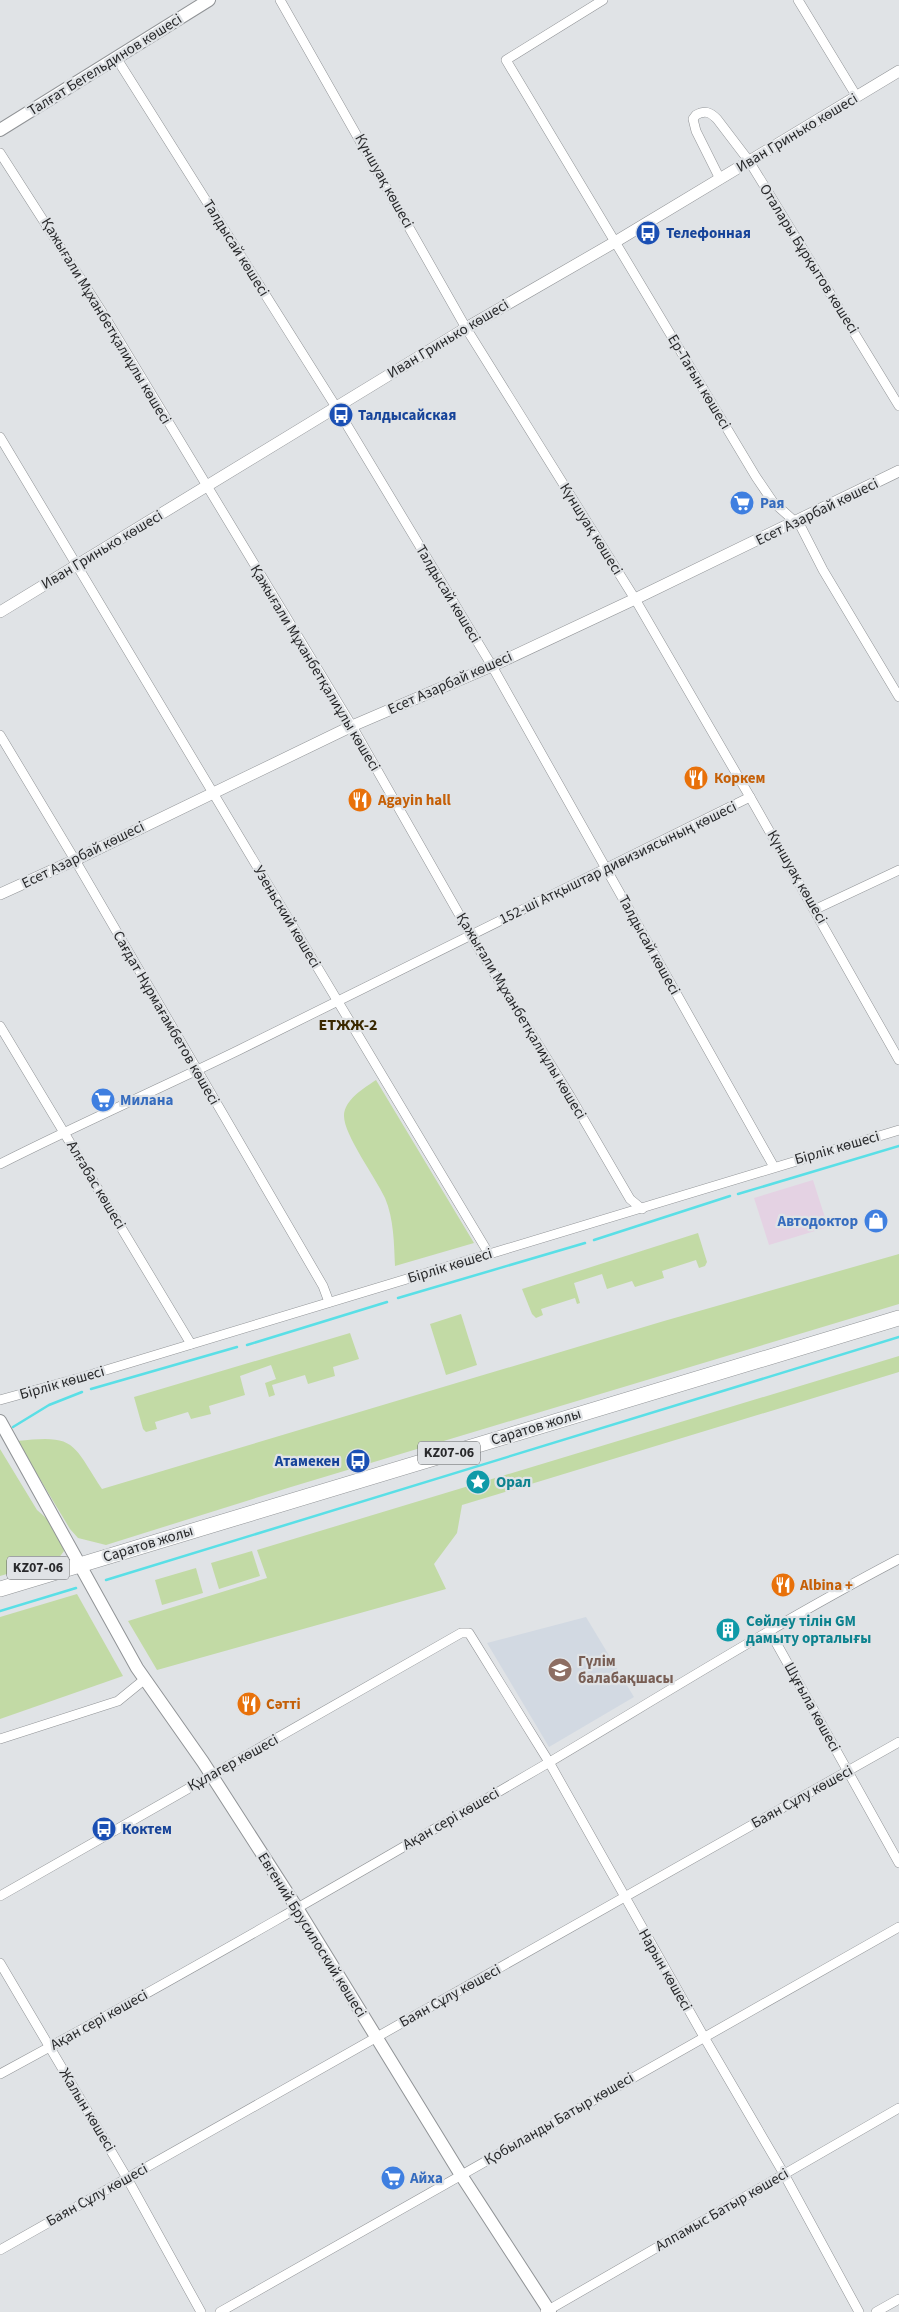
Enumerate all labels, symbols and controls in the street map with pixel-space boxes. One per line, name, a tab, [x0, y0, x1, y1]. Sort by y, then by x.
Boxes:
street label: Талғат Бегельдинов көшесі	[24, 9, 186, 121]
street label: Иван Гринько көшесі	[732, 88, 862, 178]
street label: Күншуақ көшесі	[349, 130, 419, 232]
street label: Оталары Бұрқытов көшесі	[754, 180, 864, 338]
street label: Талдысай көшесі	[198, 195, 274, 301]
street label: Қажығали Мұханбетқалиұлы көшесі	[36, 214, 176, 428]
bus stop icon: Телефонная	[635, 220, 661, 246]
place label: Телефонная	[666, 223, 751, 244]
street label: Иван Гринько көшесі	[383, 294, 513, 384]
street label: Ер-Тағын көшесі	[662, 331, 736, 433]
bus stop icon: Талдысайская	[328, 402, 354, 428]
place label: Талдысайская	[358, 405, 456, 426]
street label: Есет Азарбай көшесі	[752, 473, 882, 551]
street label: Күншуақ көшесі	[554, 479, 628, 579]
supermarket icon: Рая	[729, 490, 755, 516]
place label: Рая	[760, 493, 785, 514]
street label: Иван Гринько көшесі	[37, 505, 167, 595]
street label: Талдысай көшесі	[410, 541, 486, 647]
street label: Қажығали Мұханбетқалиұлы көшесі	[245, 561, 385, 775]
street label: Есет Азарбай көшесі	[384, 646, 516, 720]
restaurant icon: Коркем	[683, 765, 709, 791]
place label: Коркем	[714, 768, 765, 789]
restaurant icon: Agayin hall	[347, 787, 373, 813]
place label: Agayin hall	[377, 790, 452, 811]
street label: 152-ші Атқыштар дивизиясының көшесі	[496, 796, 740, 930]
street label: Есет Азарбай көшесі	[18, 816, 148, 894]
street label: Күншуақ көшесі	[762, 826, 832, 928]
street label: Узеньский көшесі	[248, 862, 326, 972]
street label: Талдысай көшесі	[613, 891, 685, 999]
street label: Қажығали Мұханбетқалиұлы көшесі	[451, 909, 591, 1123]
street label: Сағдат Нұрмағамбетов көшесі	[107, 927, 225, 1109]
district label: ЕТЖЖ-2	[319, 1014, 377, 1036]
supermarket icon: Милана	[90, 1087, 116, 1113]
place label: Милана	[120, 1090, 173, 1111]
street label: Бірлік көшесі	[792, 1126, 882, 1170]
street label: Алғабас көшесі	[61, 1137, 131, 1233]
shop icon: Автодоктор	[863, 1208, 889, 1234]
place label: Автодоктор	[777, 1211, 858, 1232]
street label: Бірлік көшесі	[405, 1243, 495, 1289]
street label: Бірлік көшесі	[17, 1361, 107, 1405]
street label: Саратов жолы	[488, 1403, 584, 1451]
road number: KZ07-06	[418, 1442, 480, 1465]
bus stop icon: Атамекен	[345, 1448, 371, 1474]
place label: Атамекен	[274, 1451, 340, 1472]
place icon: Орал	[465, 1469, 491, 1495]
place label: Орал	[496, 1472, 531, 1493]
street label: Саратов жолы	[100, 1520, 196, 1568]
road number: KZ07-06	[7, 1556, 69, 1580]
restaurant icon: Albina +	[770, 1572, 796, 1598]
place label: Albina +	[799, 1575, 853, 1596]
place label: Сөйлеу тілін GM дамыту орталығы	[746, 1611, 871, 1649]
building icon: Сөйлеу тілін GM дамыту орталығы	[715, 1617, 741, 1643]
place label: Гүлім балабақшасы	[578, 1651, 674, 1689]
school or university icon: Гүлім балабақшасы	[547, 1657, 573, 1683]
street label: Шұғыла көшесі	[779, 1658, 845, 1756]
restaurant icon: Сәтті	[236, 1691, 262, 1717]
place label: Сәтті	[266, 1694, 301, 1715]
street label: Құлагер көшесі	[184, 1729, 282, 1797]
street label: Баян Сұлу көшесі	[747, 1760, 857, 1834]
street label: Ақан сері көшесі	[399, 1783, 503, 1855]
bus stop icon: Коктем	[91, 1816, 117, 1842]
place label: Коктем	[122, 1819, 172, 1840]
street label: Евгений Брусилоский көшесі	[253, 1848, 371, 2022]
street label: Нарын көшесі	[633, 1925, 697, 2015]
street label: Баян Сұлу көшесі	[395, 1959, 505, 2033]
street label: Ақан сері көшесі	[46, 1984, 152, 2056]
street label: Жалын көшесі	[54, 2064, 120, 2156]
street label: Қобыланды Батыр көшесі	[480, 2067, 638, 2171]
street label: Баян Сұлу көшесі	[42, 2158, 152, 2232]
street label: Алпамыс Батыр көшесі	[652, 2163, 792, 2257]
supermarket icon: Айха	[380, 2165, 406, 2191]
place label: Айха	[409, 2168, 443, 2189]

